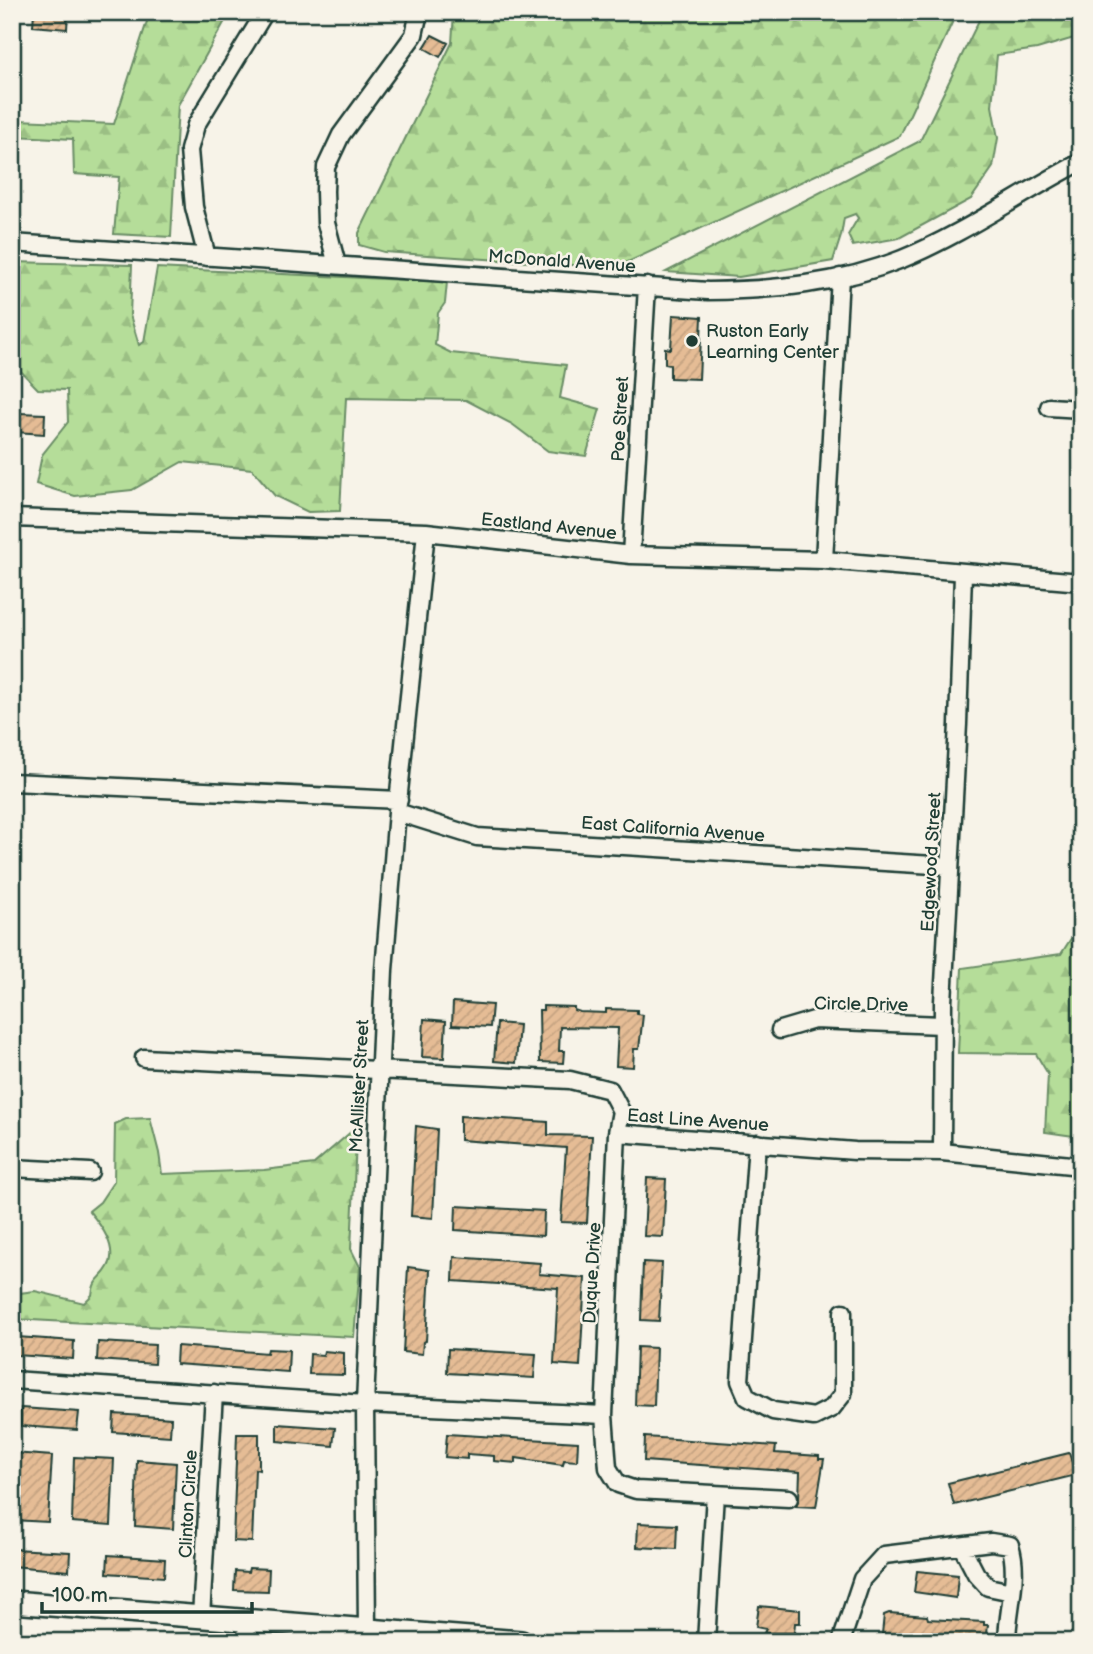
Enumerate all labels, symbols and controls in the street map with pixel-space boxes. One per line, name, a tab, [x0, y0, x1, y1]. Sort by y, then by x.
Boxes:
street label: McDonald Avenue	[487, 246, 637, 277]
place label: Ruston Early Learning Center	[706, 321, 839, 363]
marker: Ruston Early Learning Center	[684, 333, 700, 349]
street label: Poe Street	[608, 375, 633, 462]
street label: Eastland Avenue	[480, 509, 618, 544]
street label: Edgewood Street	[917, 791, 946, 932]
street label: East California Avenue	[580, 813, 766, 846]
street label: Circle Drive	[814, 993, 909, 1016]
street label: McAllister Street	[346, 1018, 373, 1153]
street label: East Line Avenue	[626, 1105, 770, 1136]
street label: Duque Drive	[579, 1221, 606, 1324]
street label: Clinton Circle	[175, 1449, 202, 1559]
scale bar	[42, 1570, 252, 1614]
text: 100 m	[52, 1583, 108, 1608]

